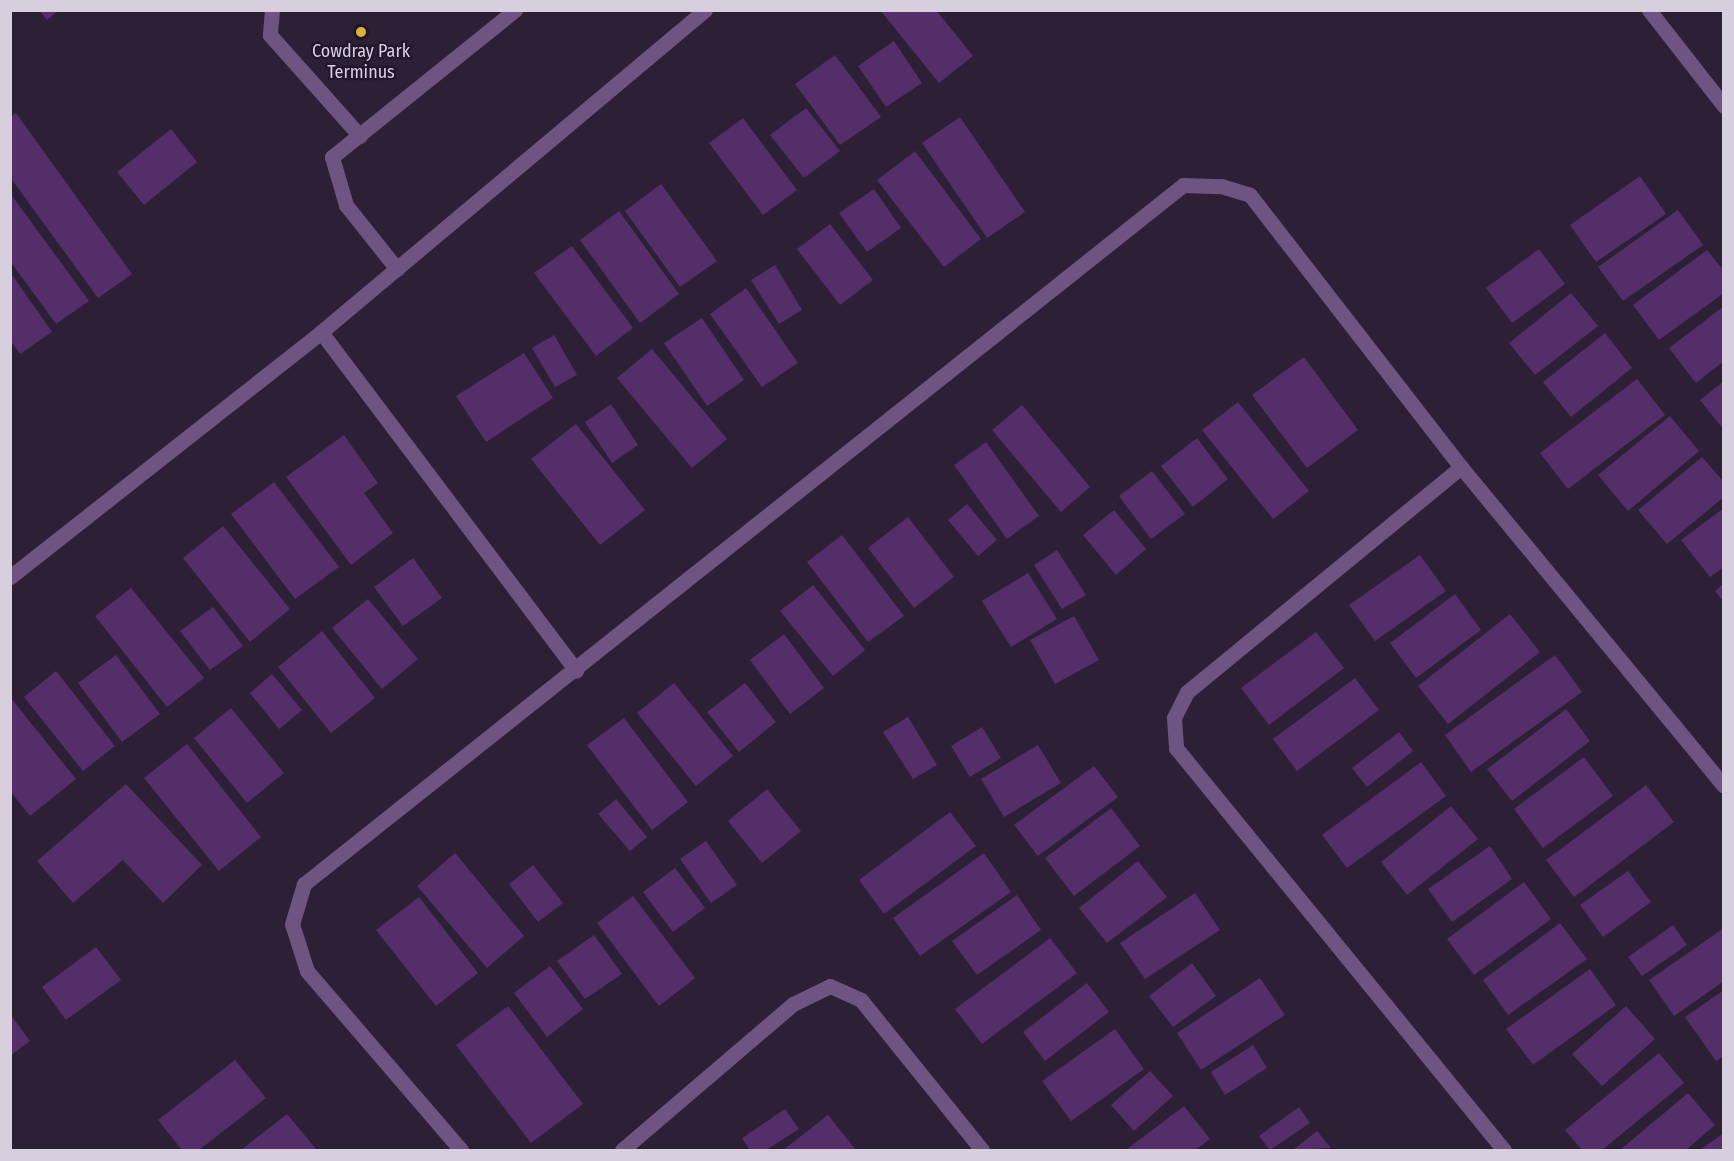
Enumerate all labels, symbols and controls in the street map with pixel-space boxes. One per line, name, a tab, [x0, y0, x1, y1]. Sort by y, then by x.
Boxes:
marker: Cowdray Park Terminus	[354, 25, 368, 39]
place label: Cowdray Park Terminus	[312, 41, 410, 84]

